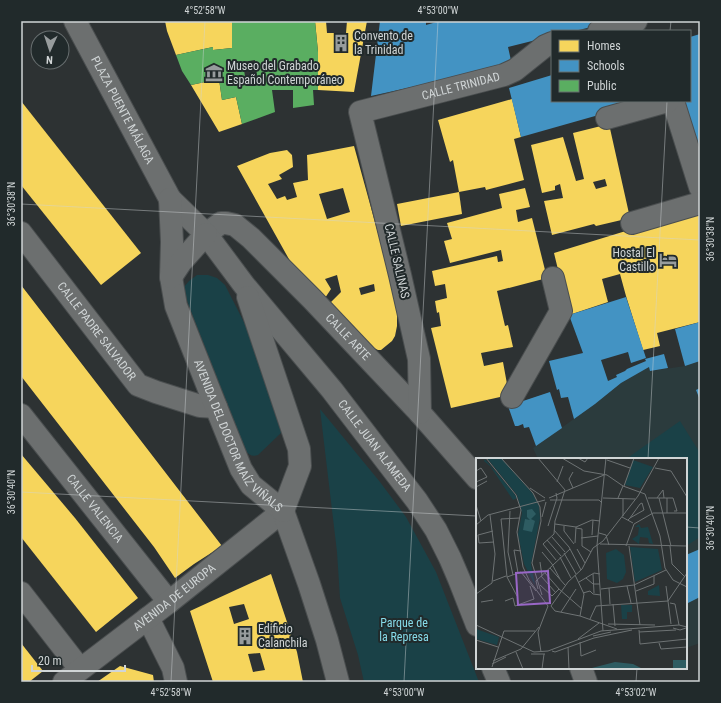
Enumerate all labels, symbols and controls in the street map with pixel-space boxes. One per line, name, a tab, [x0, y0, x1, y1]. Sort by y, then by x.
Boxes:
text: 4°52'58"W	[185, 5, 226, 16]
text: 4°53'00"W	[418, 5, 459, 16]
place label: Convento de la Trinidad	[354, 29, 413, 57]
north arrow	[30, 30, 70, 70]
legend	[551, 30, 691, 102]
building icon: Convento de la Trinidad	[331, 33, 351, 53]
text: Homes	[587, 39, 621, 53]
text: N	[46, 53, 53, 66]
street label: PLAZA PUENTE MÁLAGA	[88, 54, 157, 166]
place label: Museo del Grabado Español Contemporáneo	[227, 59, 343, 87]
text: Schools	[587, 59, 625, 73]
museum icon: Museo del Grabado Español Contemporáneo	[204, 63, 224, 83]
street label: CALLE TRINIDAD	[420, 69, 502, 103]
text: Public	[587, 79, 617, 93]
text: 36°30'38"N	[6, 182, 17, 226]
text: 36°30'38"N	[705, 217, 716, 261]
street label: CALLE SALINAS	[382, 222, 412, 300]
place label: Hostal El Castillo	[613, 246, 655, 274]
hotel icon: Hostal El Castillo	[658, 250, 678, 270]
street label: CALLE PADRE SALVADOR	[54, 279, 139, 384]
street label: CALLE ARTE	[323, 311, 373, 363]
street label: AVENIDA DEL DOCTOR MAÍZ VIÑALS	[191, 357, 285, 515]
street label: CALLE JUAN ALAMEDA	[335, 397, 414, 494]
inset map	[476, 458, 687, 669]
text: 36°30'40"N	[6, 470, 17, 514]
street label: CALLE VALENCIA	[64, 471, 126, 545]
text: 36°30'40"N	[705, 506, 716, 550]
street label: AVENIDA DE EUROPA	[130, 561, 218, 634]
park label: Parque de la Represa	[379, 616, 429, 644]
place label: Edificio Calanchila	[258, 622, 308, 650]
building icon: Edificio Calanchila	[235, 626, 255, 646]
scale bar	[32, 647, 125, 673]
text: 20 m	[38, 654, 62, 668]
text: 4°52'58"W	[151, 687, 192, 698]
text: 4°53'00"W	[384, 687, 425, 698]
text: 4°53'02"W	[616, 687, 657, 698]

